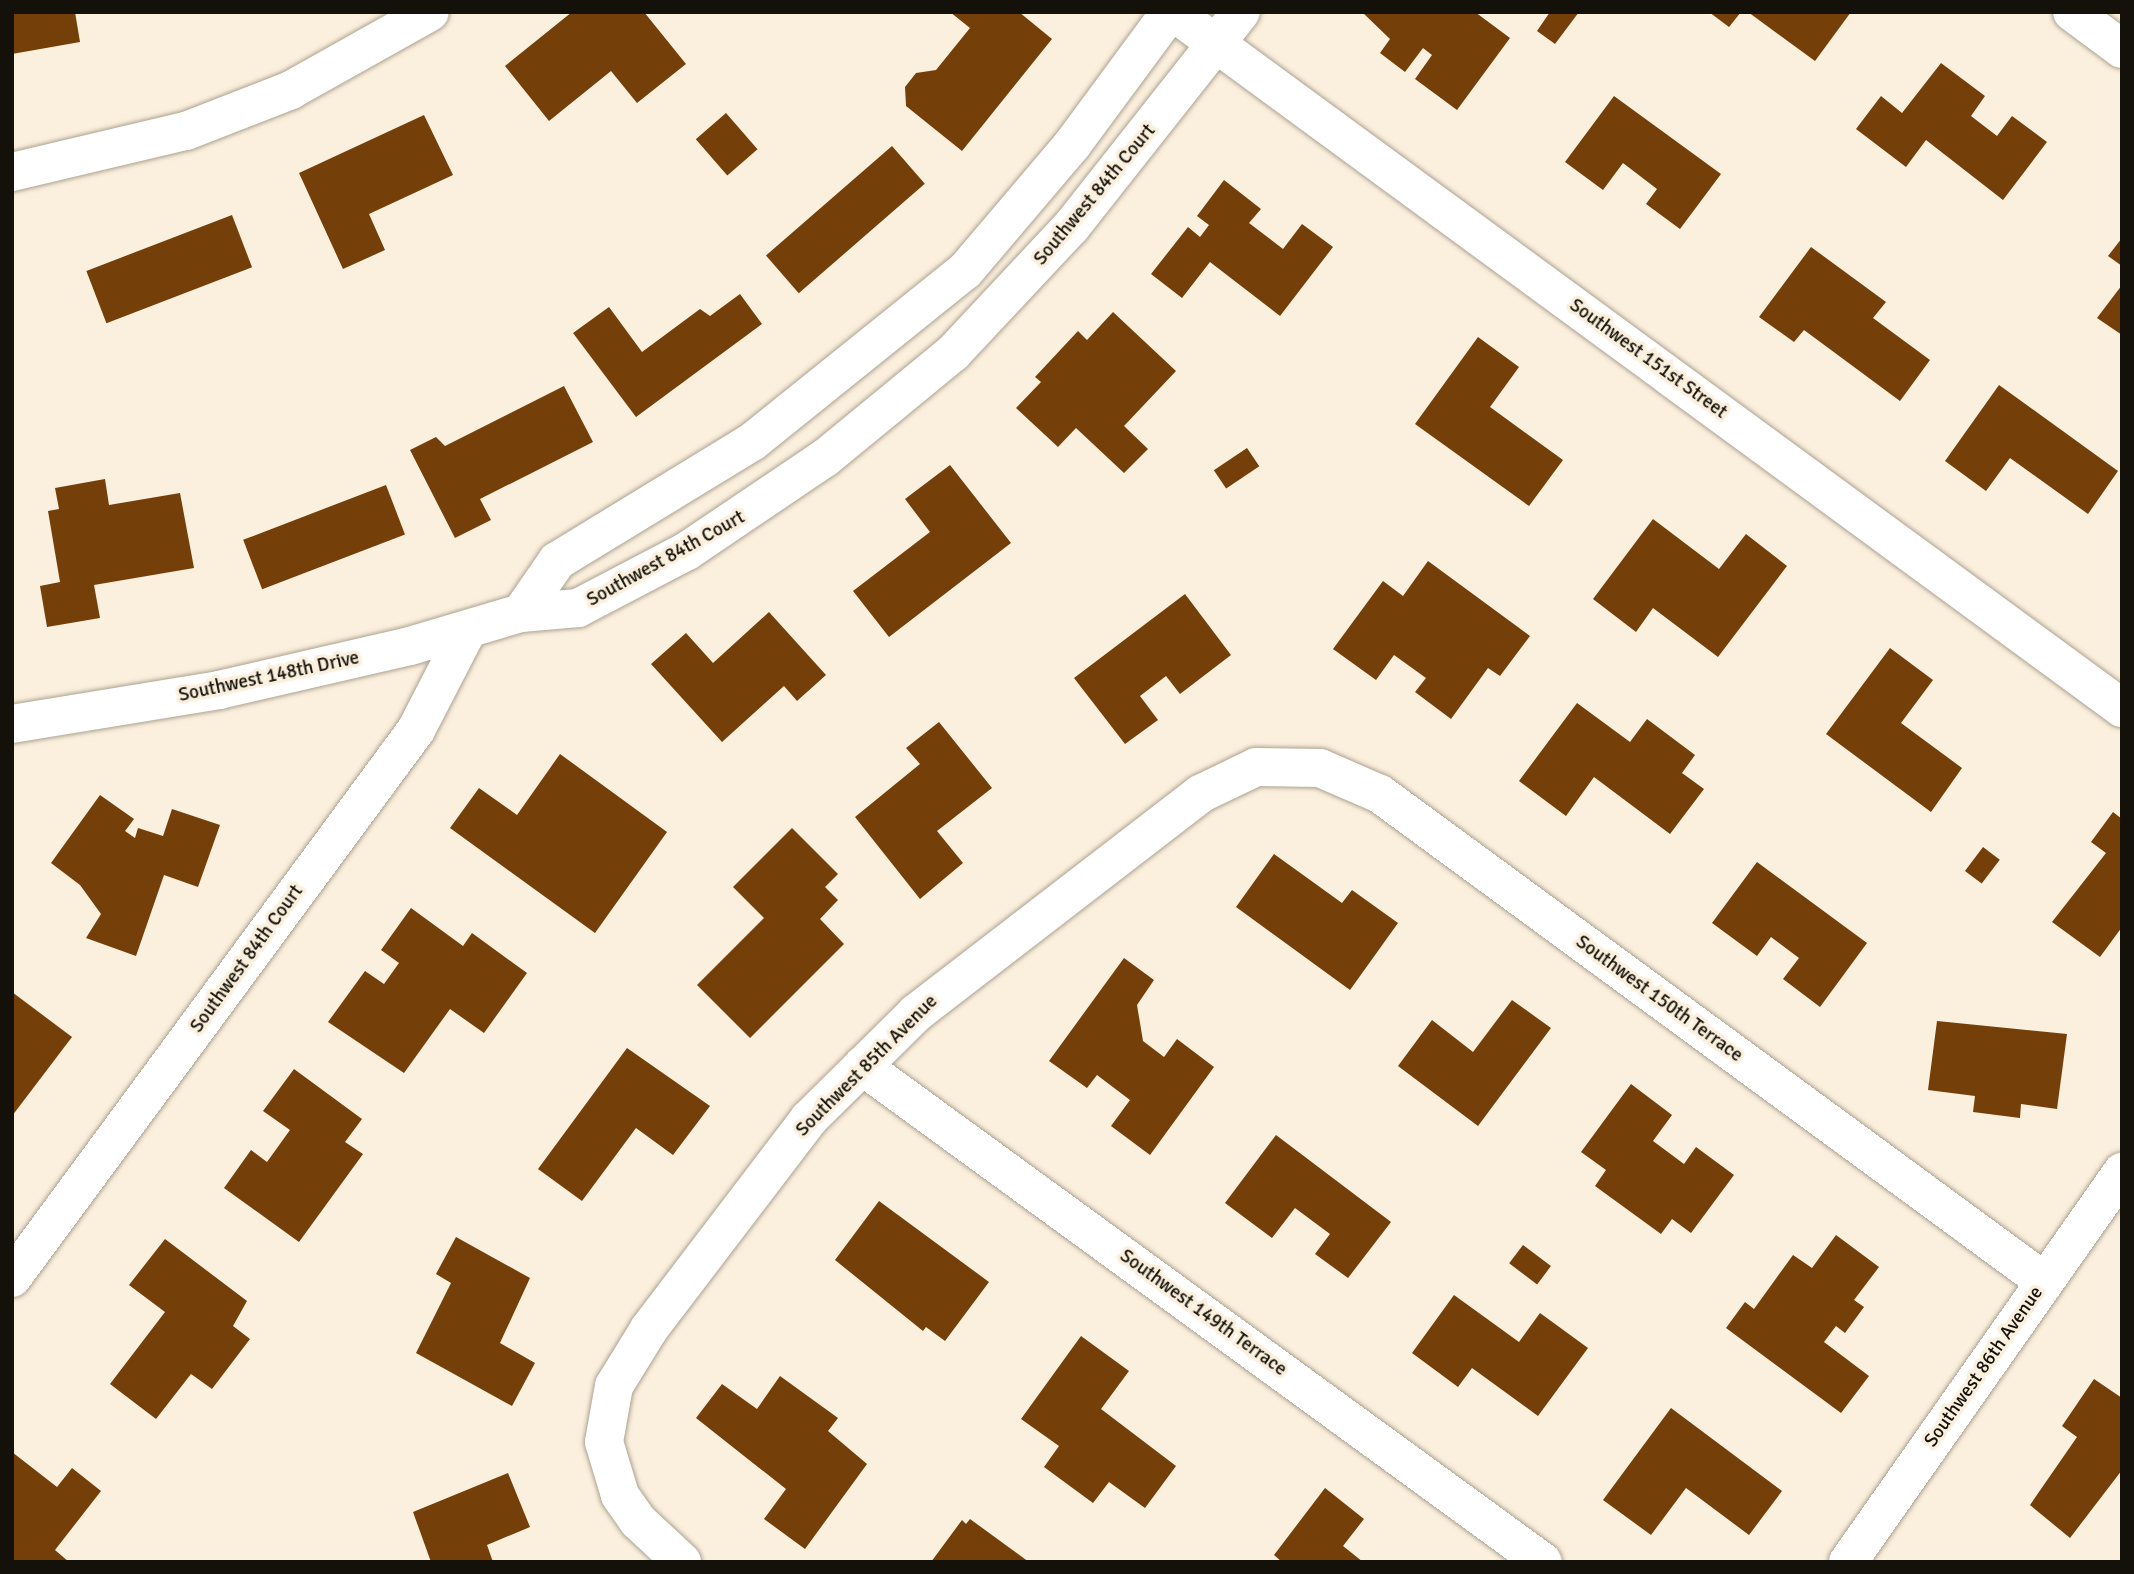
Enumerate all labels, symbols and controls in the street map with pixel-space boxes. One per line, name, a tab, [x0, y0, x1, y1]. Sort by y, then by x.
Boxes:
street label: Southwest 84th Court	[1029, 120, 1161, 270]
street label: Southwest 151st Street	[1565, 294, 1731, 424]
street label: Southwest 84th Court	[583, 506, 749, 612]
street label: Southwest 148th Drive	[177, 647, 361, 707]
street label: Southwest 84th Court	[186, 881, 308, 1037]
street label: Southwest 150th Terrace	[1571, 931, 1747, 1067]
street label: Southwest 85th Avenue	[791, 990, 943, 1142]
street label: Southwest 149th Terrace	[1115, 1245, 1291, 1381]
street label: Southwest 86th Avenue	[1920, 1282, 2048, 1452]

